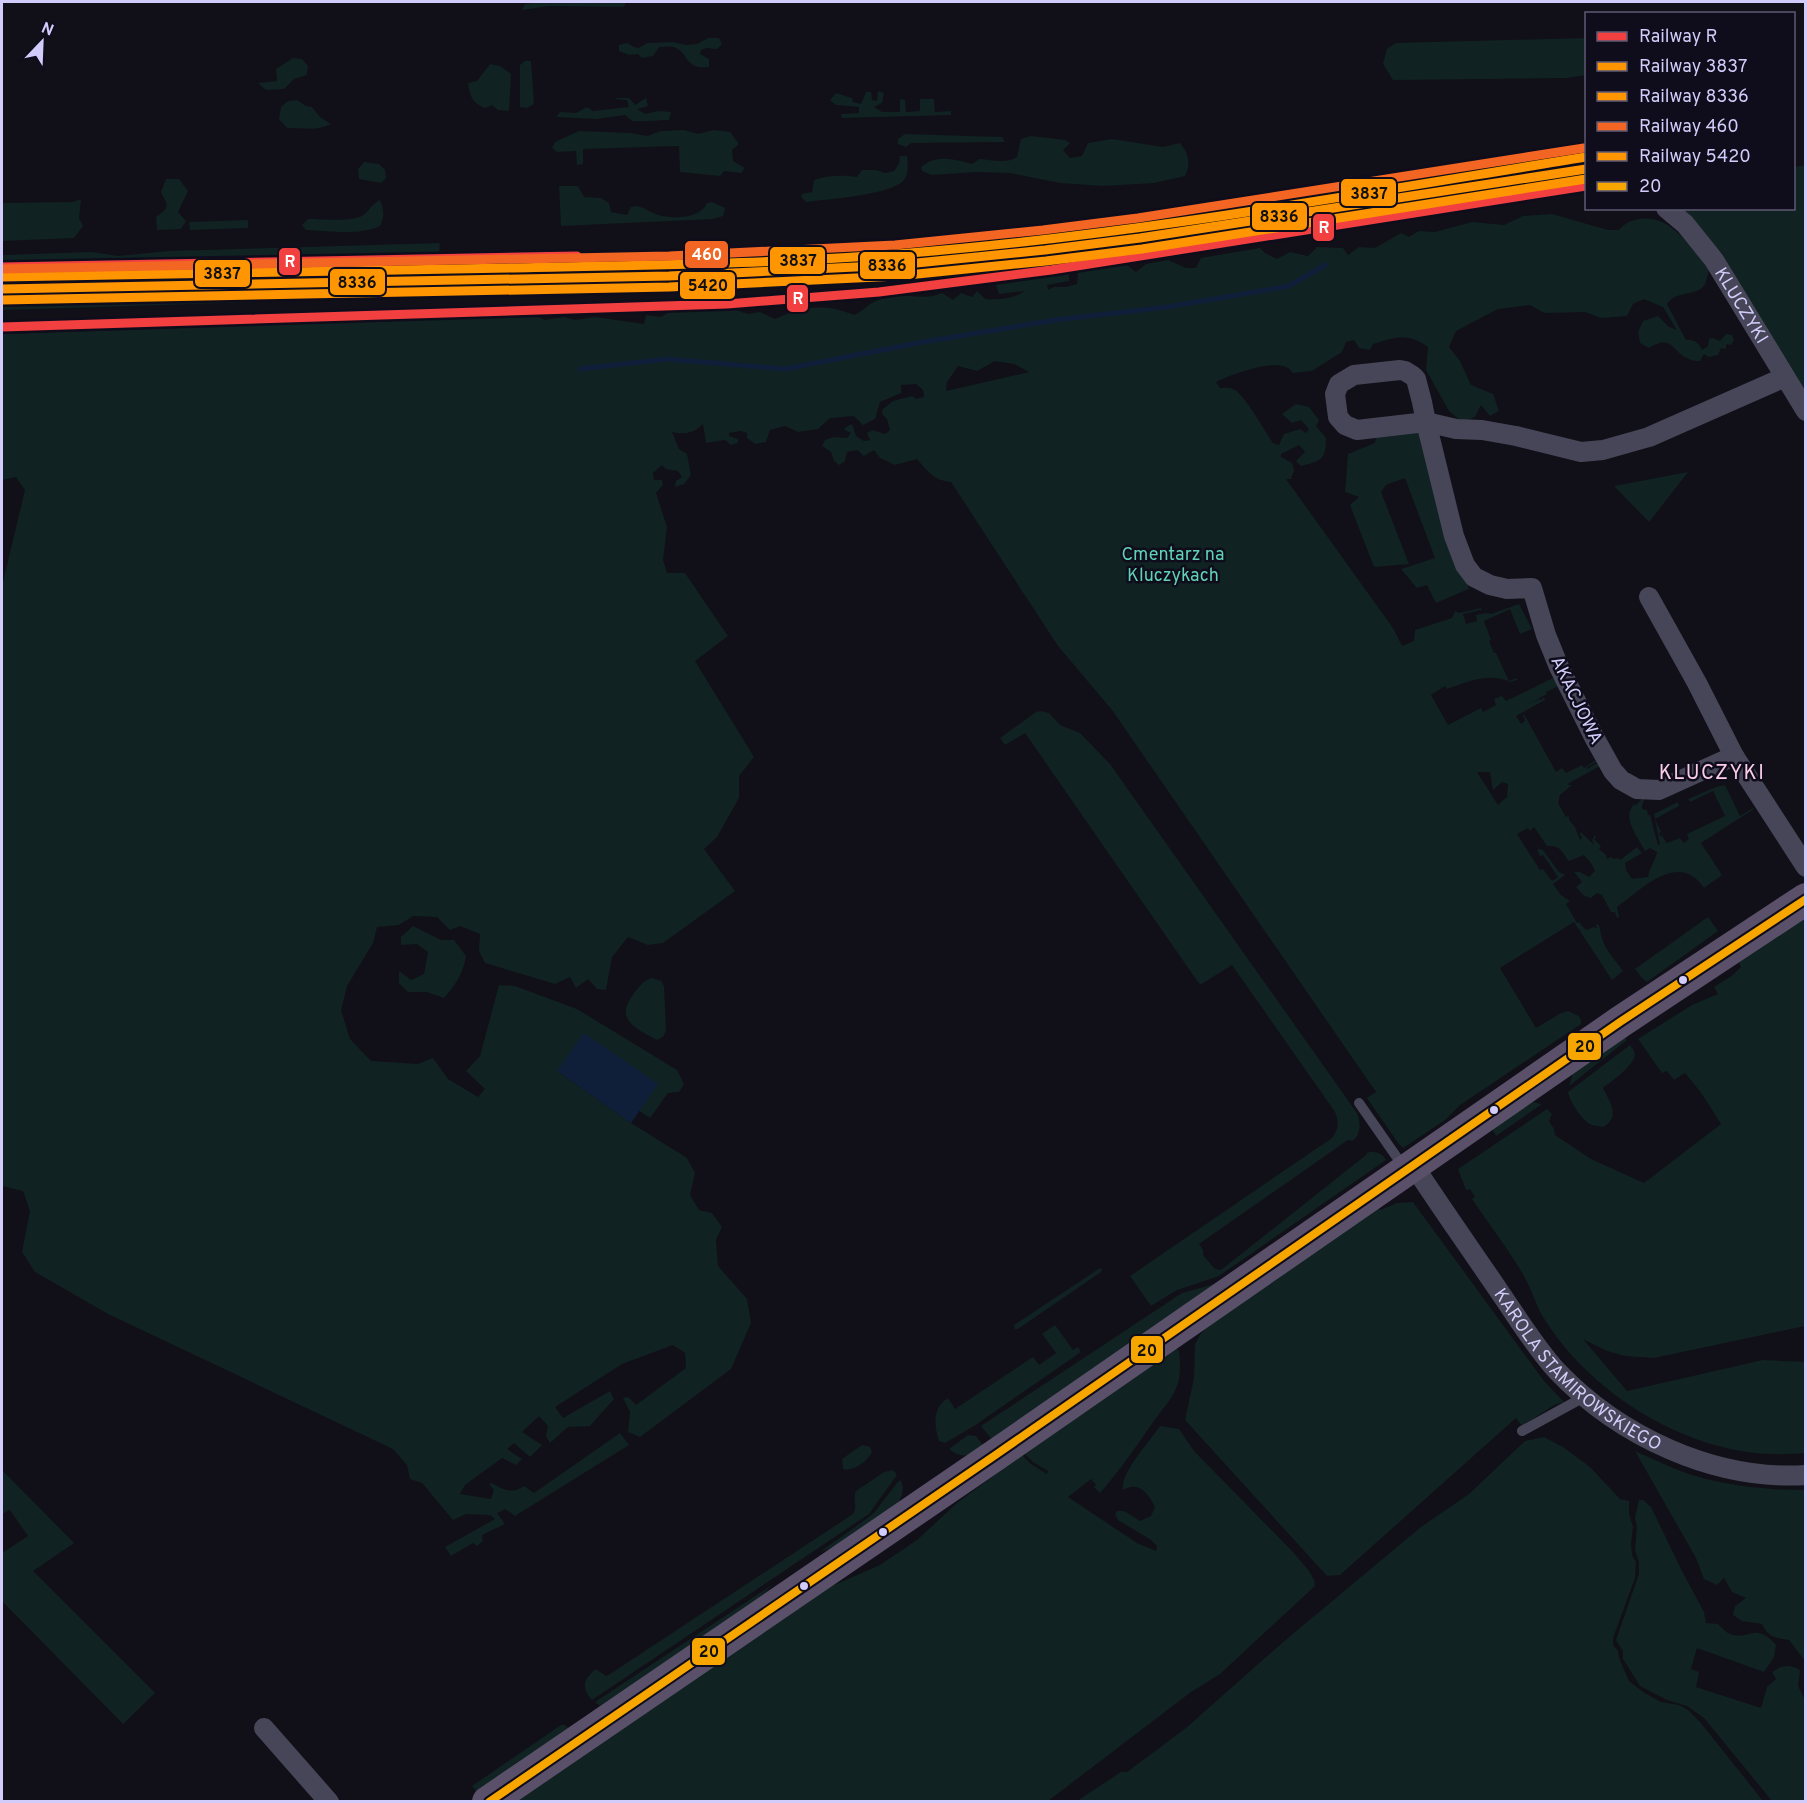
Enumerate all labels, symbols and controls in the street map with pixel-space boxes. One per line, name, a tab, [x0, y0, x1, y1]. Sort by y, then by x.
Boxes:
north arrow	[12, 12, 72, 72]
legend	[1585, 12, 1795, 210]
text: N	[38, 19, 56, 41]
text: Railway R	[1639, 26, 1717, 49]
text: Railway 3837	[1639, 56, 1747, 79]
text: Railway 8336	[1639, 86, 1749, 109]
text: Railway 460	[1639, 116, 1739, 139]
text: Railway 5420	[1639, 146, 1751, 169]
text: 20	[1639, 176, 1662, 199]
line badge: 3837	[1340, 178, 1397, 207]
text: 3837	[1350, 185, 1388, 205]
line badge: 8336	[1251, 202, 1308, 231]
text: 8336	[1259, 208, 1299, 228]
line badge: R	[1312, 213, 1335, 242]
text: R	[1318, 219, 1330, 239]
line badge: 460	[684, 240, 729, 269]
text: 460	[692, 246, 722, 266]
line badge: 3837	[769, 246, 826, 275]
line badge: R	[278, 247, 301, 276]
line badge: 8336	[859, 251, 916, 280]
text: 3837	[779, 252, 817, 272]
text: R	[284, 253, 296, 273]
text: 8336	[867, 257, 907, 277]
line badge: 3837	[194, 259, 251, 288]
street label: KLUCZYKI	[1708, 264, 1772, 348]
text: 3837	[203, 265, 241, 285]
line badge: 8336	[329, 268, 386, 296]
line badge: 5420	[679, 271, 736, 300]
text: 8336	[337, 274, 377, 294]
text: 5420	[688, 277, 728, 297]
line badge: R	[786, 284, 809, 313]
text: R	[792, 290, 804, 310]
park label: Cmentarz na Kluczykach	[1121, 544, 1225, 588]
street label: AKACJOWA	[1544, 653, 1607, 749]
district label: KLUCZYKI	[1659, 761, 1765, 787]
unlabelled marker	[1677, 974, 1689, 986]
line badge: 20	[1567, 1032, 1602, 1061]
text: 20	[1575, 1038, 1595, 1058]
unlabelled marker	[1488, 1104, 1500, 1116]
street label: KAROLA STAMIROWSKIEGO	[1488, 1284, 1665, 1457]
line badge: 20	[1130, 1335, 1164, 1364]
text: 20	[1137, 1342, 1157, 1362]
unlabelled marker	[877, 1526, 889, 1538]
unlabelled marker	[798, 1580, 810, 1592]
line badge: 20	[691, 1637, 726, 1666]
text: 20	[699, 1643, 719, 1663]

